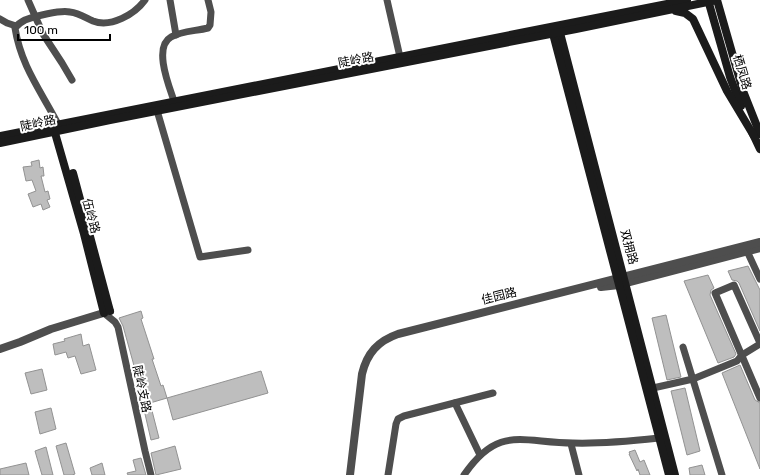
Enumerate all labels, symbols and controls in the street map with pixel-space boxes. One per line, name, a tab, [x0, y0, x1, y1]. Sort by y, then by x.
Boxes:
scale bar	[18, 16, 110, 42]
text: 100 m	[24, 23, 58, 37]
street label: 陡岭路	[337, 50, 375, 70]
street label: 栖凤路	[730, 53, 754, 91]
street label: 陡岭路	[19, 112, 57, 134]
street label: 伍岭路	[80, 197, 102, 235]
street label: 双拥路	[618, 228, 640, 266]
street label: 佳园路	[480, 285, 518, 307]
street label: 陡岭支路	[130, 364, 154, 414]

